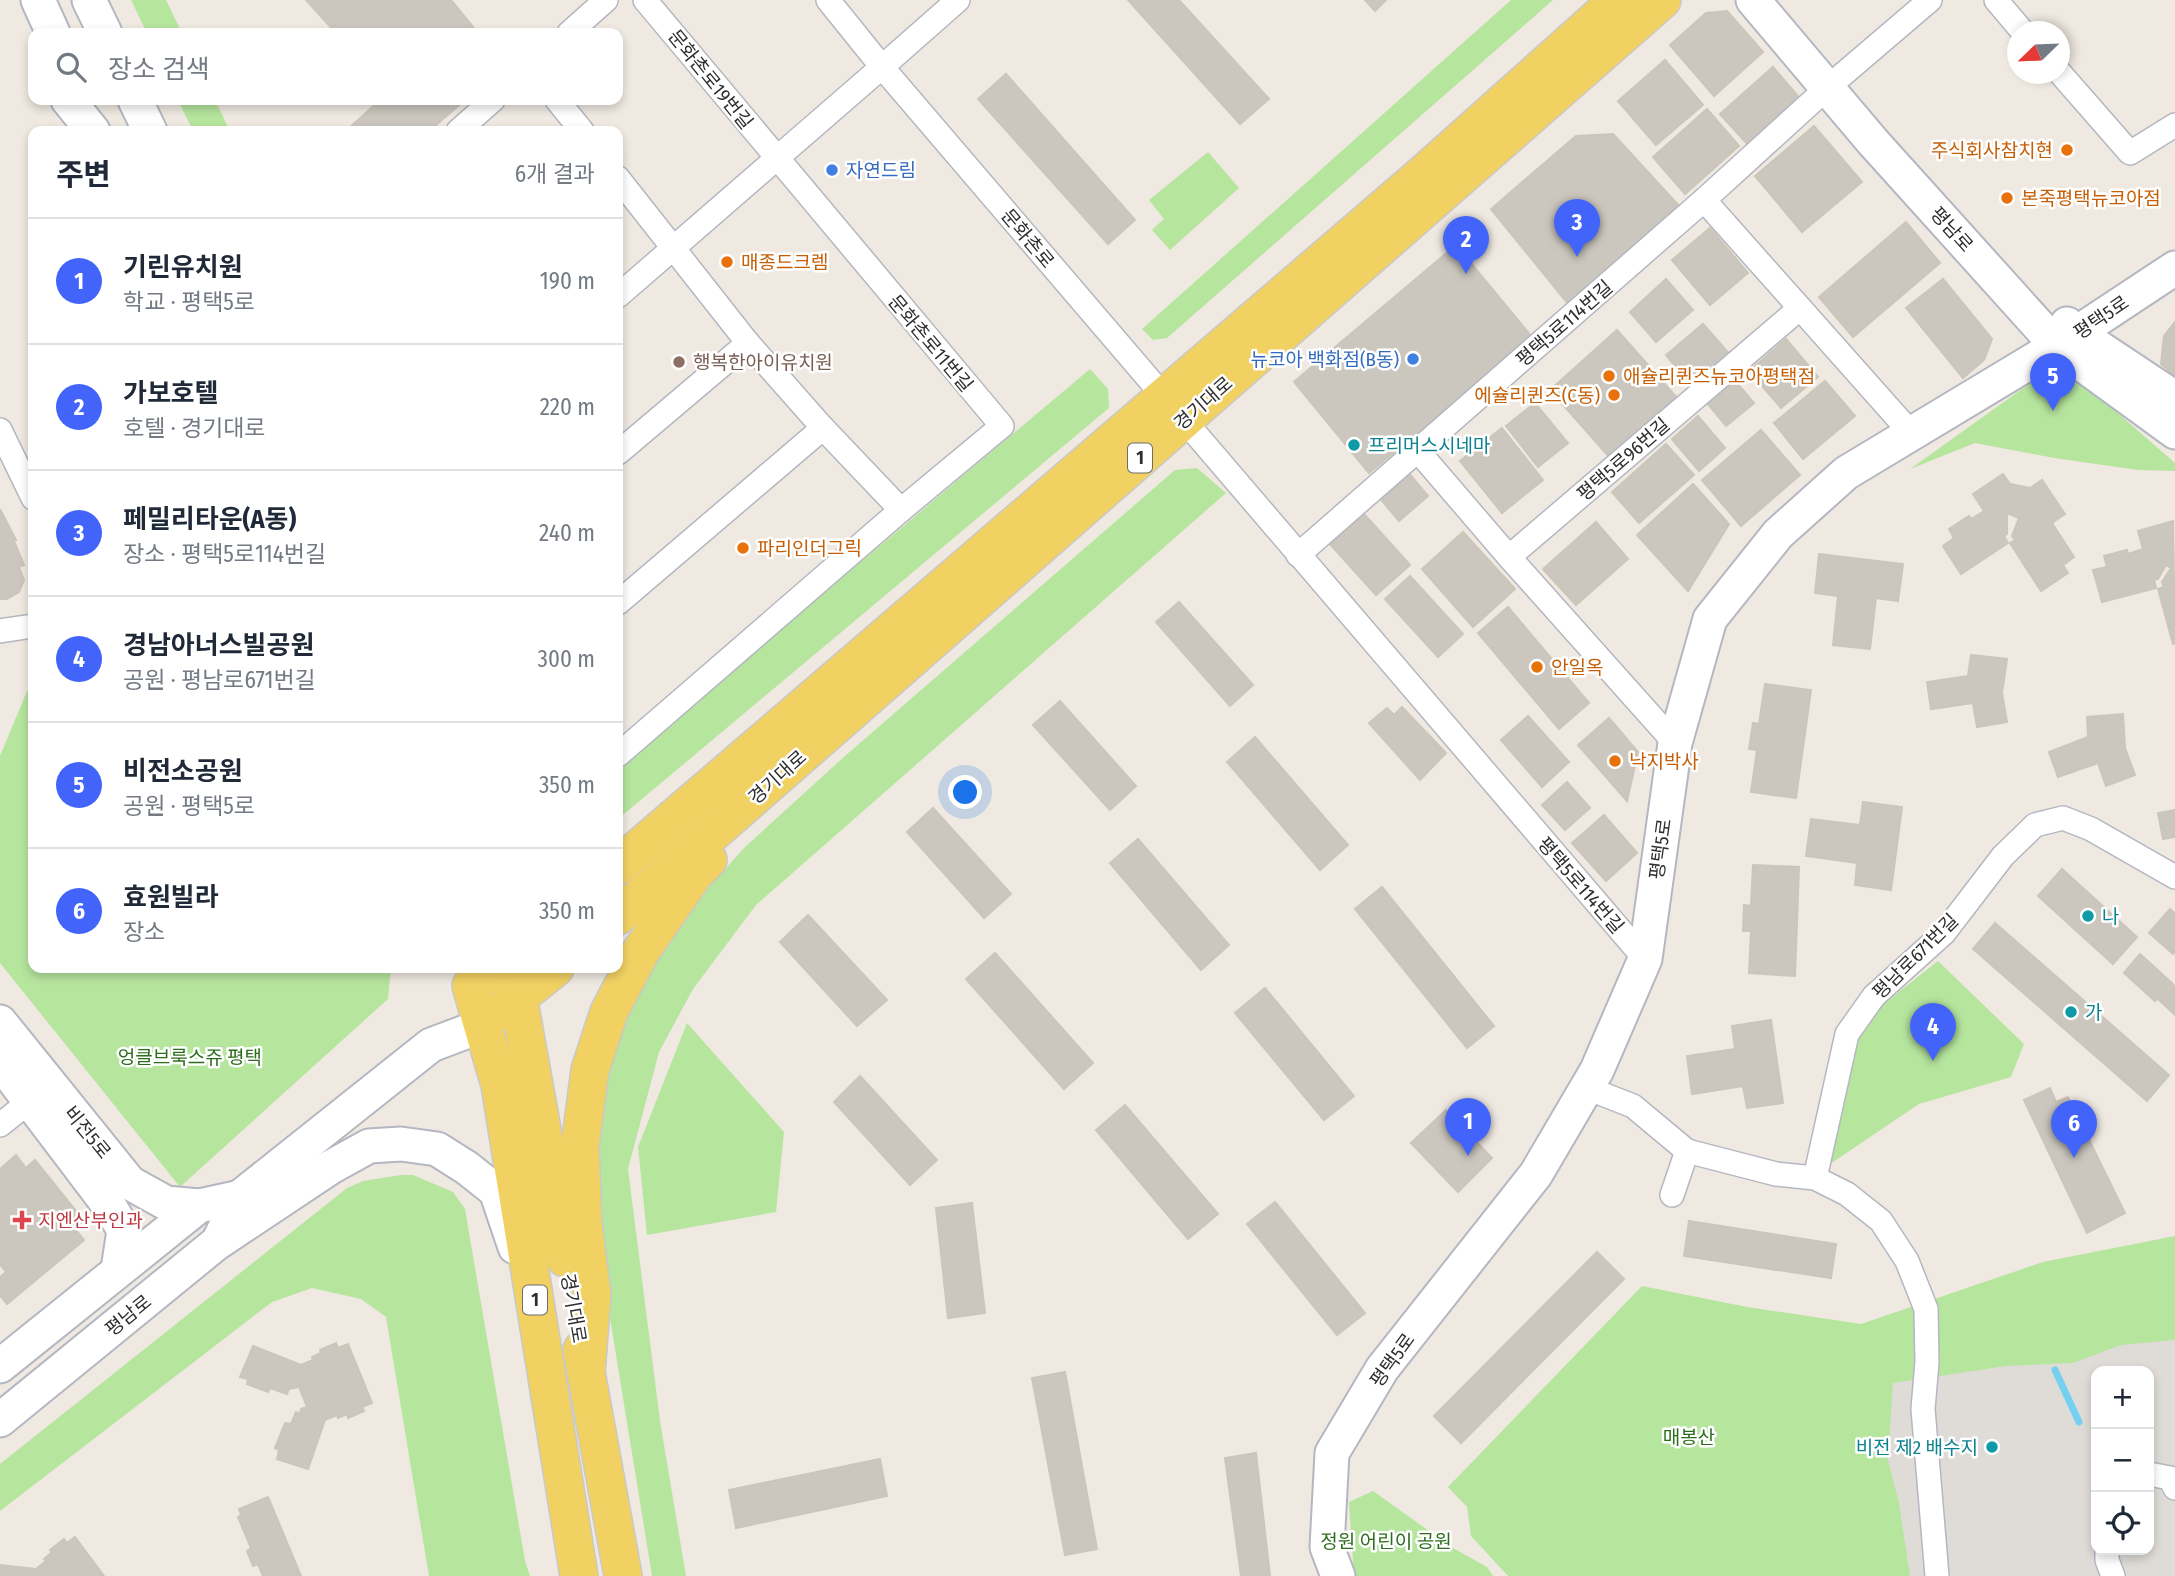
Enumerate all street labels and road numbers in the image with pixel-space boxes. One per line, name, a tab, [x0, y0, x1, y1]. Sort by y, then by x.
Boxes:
street label: 문화촌로19번길	[663, 25, 758, 134]
street label: 평남로	[1926, 202, 1978, 257]
street label: 문화촌로	[996, 204, 1059, 272]
street label: 평택5로114번길	[1512, 275, 1617, 371]
street label: 문화촌로11번길	[883, 290, 978, 396]
street label: 평택5로	[2069, 291, 2133, 344]
street label: 경기대로	[1169, 372, 1237, 435]
street label: 평택5로96번길	[1572, 413, 1674, 506]
road number: 1	[1128, 444, 1152, 472]
street label: 경기대로	[744, 745, 811, 809]
street label: 평택5로	[1645, 817, 1676, 881]
street label: 평택5로114번길	[1533, 833, 1629, 938]
street label: 평남로671번길	[1868, 909, 1963, 1004]
street label: 비전5로	[59, 1101, 116, 1163]
street label: 경기대로	[556, 1272, 591, 1345]
road number: 1	[523, 1286, 547, 1315]
street label: 평남로	[101, 1290, 156, 1341]
street label: 평택5로	[1365, 1329, 1420, 1392]

